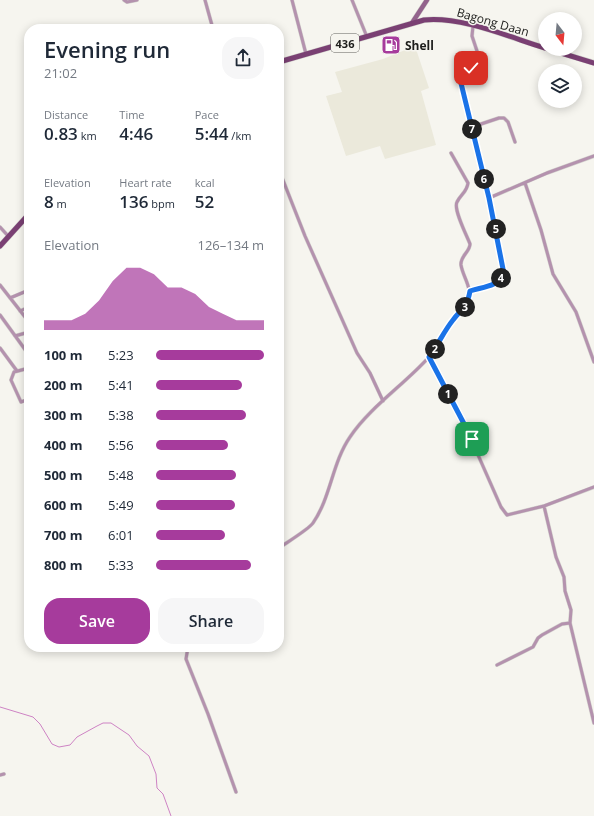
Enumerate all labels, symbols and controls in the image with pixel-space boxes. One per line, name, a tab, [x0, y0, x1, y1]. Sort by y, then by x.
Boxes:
street label: Bagong Daan	[455, 4, 531, 40]
north arrow	[538, 12, 582, 56]
map controls	[538, 12, 582, 108]
text: Evening run	[44, 34, 170, 64]
road number: 436	[331, 34, 359, 52]
fuel station icon: Shell	[380, 34, 402, 56]
button: share	[222, 37, 264, 79]
place label: Shell	[405, 37, 434, 54]
pin	[454, 51, 488, 85]
icon: check	[460, 57, 482, 79]
text: 21:02	[44, 64, 77, 82]
button: layers	[538, 64, 582, 108]
text: Distance	[44, 107, 88, 122]
text: Time	[119, 107, 145, 122]
text: Pace	[195, 107, 219, 122]
pin: 7	[462, 119, 482, 139]
text: 7	[469, 121, 475, 136]
text: 0.83	[44, 122, 78, 145]
text: 4:46	[119, 122, 153, 145]
text: 5:44	[195, 122, 228, 145]
text: km	[78, 128, 97, 143]
text: /km	[228, 128, 251, 143]
pin: 6	[474, 169, 494, 189]
text: 6	[481, 171, 487, 186]
text: Elevation	[44, 175, 91, 190]
text: Heart rate	[119, 175, 172, 190]
text: kcal	[195, 175, 215, 190]
text: 8	[44, 190, 54, 213]
text: 136	[119, 190, 149, 213]
text: 52	[195, 190, 214, 213]
text: m	[54, 196, 67, 211]
text: bpm	[149, 196, 175, 211]
pin: 5	[486, 219, 506, 239]
text: 5	[493, 221, 499, 236]
text: Elevation	[44, 236, 99, 254]
text: 126–134 m	[197, 236, 264, 254]
pin: 4	[491, 268, 511, 288]
text: 4	[498, 270, 504, 285]
pin: 3	[455, 297, 475, 317]
text: 3	[462, 299, 468, 314]
pin: 2	[425, 339, 445, 359]
text: 2	[432, 341, 438, 356]
text: 100 m	[44, 346, 82, 364]
text: 5:23	[108, 346, 134, 364]
text: 200 m	[44, 376, 82, 394]
text: 5:41	[108, 376, 134, 394]
pin: 1	[438, 384, 458, 404]
text: 1	[445, 386, 451, 401]
text: 300 m	[44, 406, 82, 424]
text: 5:38	[108, 406, 134, 424]
pin	[455, 422, 489, 456]
icon: arrive	[461, 428, 483, 450]
text: 400 m	[44, 436, 82, 454]
text: 5:56	[108, 436, 134, 454]
text: 500 m	[44, 466, 82, 484]
text: 5:48	[108, 466, 134, 484]
text: 600 m	[44, 496, 82, 514]
text: 5:49	[108, 496, 134, 514]
text: 700 m	[44, 526, 82, 544]
text: 6:01	[108, 526, 134, 544]
text: 800 m	[44, 556, 82, 574]
text: 5:33	[108, 556, 134, 574]
button: Save	[44, 598, 150, 644]
button: Share	[158, 598, 264, 644]

